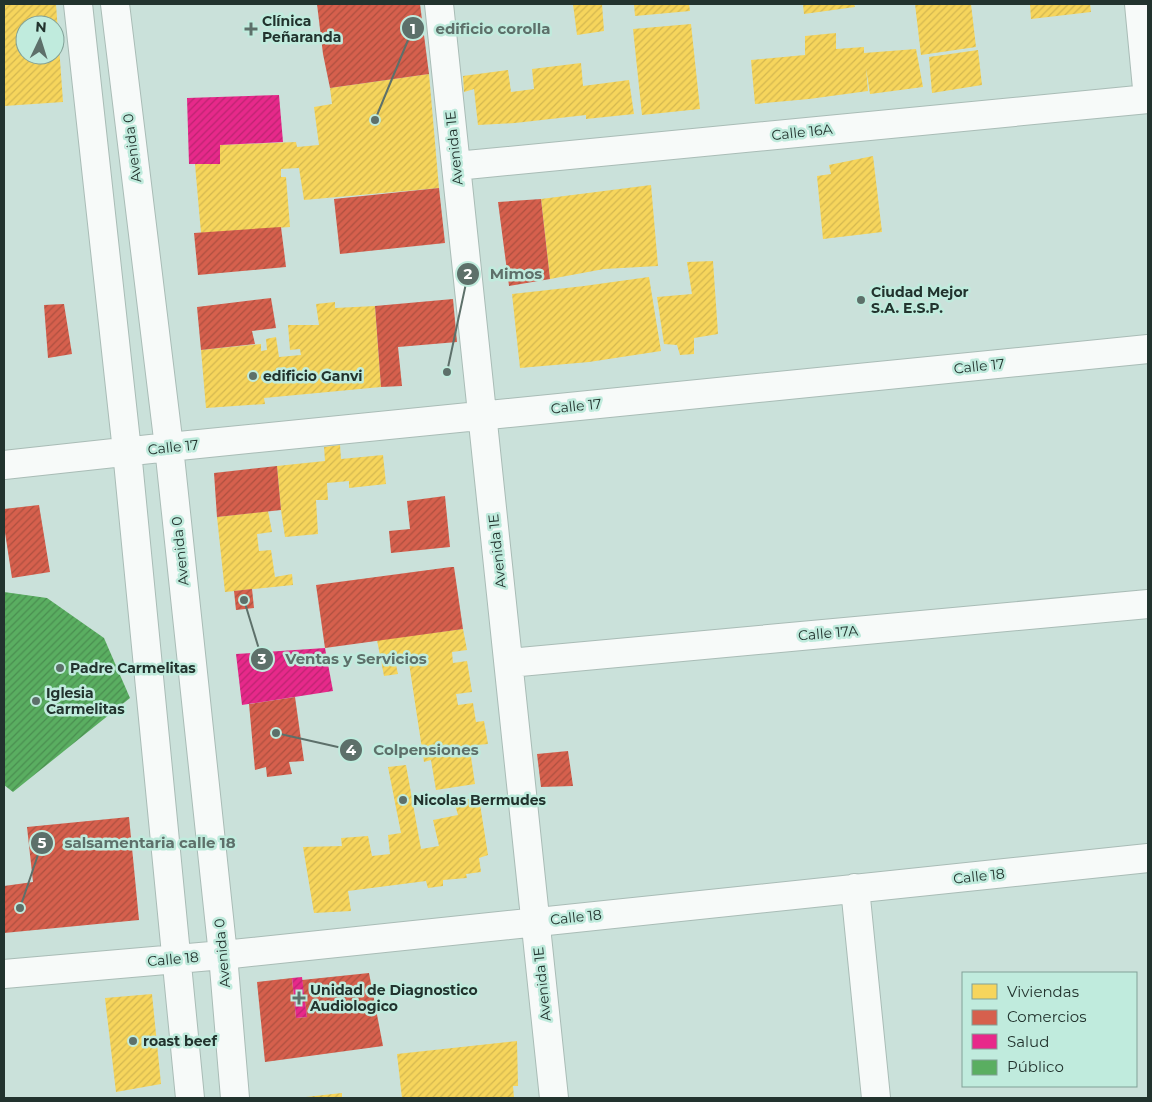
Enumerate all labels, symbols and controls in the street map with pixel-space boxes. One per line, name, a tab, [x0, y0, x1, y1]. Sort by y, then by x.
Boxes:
place label: Clínica Peñaranda	[262, 12, 341, 46]
callout: edificio corolla	[400, 13, 561, 43]
north arrow	[15, 15, 65, 65]
text: N	[35, 18, 47, 36]
text: 1	[410, 19, 416, 38]
text: edificio corolla	[435, 19, 551, 38]
marker: Clínica Peñaranda	[244, 22, 258, 36]
street label: Avenida 1E	[441, 110, 467, 186]
street label: Avenida 0	[119, 112, 145, 184]
street label: Calle 16A	[770, 120, 834, 144]
callout: Mimos	[455, 259, 553, 289]
text: 2	[464, 264, 473, 283]
text: Mimos	[490, 264, 542, 283]
place label: Ciudad Mejor S.A. E.S.P.	[871, 283, 969, 317]
marker: Ciudad Mejor S.A. E.S.P.	[855, 294, 867, 306]
street label: Calle 17	[953, 354, 1005, 378]
place label: edificio Ganvi	[263, 367, 363, 385]
marker: edificio Ganvi	[247, 370, 259, 382]
street label: Calle 17	[550, 394, 602, 418]
street label: Calle 17	[147, 435, 199, 459]
street label: Avenida 1E	[484, 513, 510, 589]
street label: Avenida 0	[167, 516, 193, 586]
street label: Calle 17A	[797, 621, 860, 645]
callout: Ventas y Servicios	[250, 644, 436, 674]
text: 3	[257, 649, 267, 668]
text: Ventas y Servicios	[284, 649, 427, 668]
place label: Padre Carmelitas	[70, 659, 196, 677]
marker: Padre Carmelitas	[54, 662, 66, 674]
place label: Iglesia Carmelitas	[46, 684, 125, 718]
marker: Iglesia Carmelitas	[30, 695, 42, 707]
callout: Colpensiones	[338, 735, 488, 765]
text: 4	[346, 740, 357, 759]
text: Colpensiones	[373, 740, 479, 759]
place label: Nicolas Bermudes	[413, 791, 546, 809]
marker: Nicolas Bermudes	[397, 794, 409, 806]
callout: salsamentaria calle 18	[29, 828, 246, 858]
text: 5	[38, 833, 47, 852]
text: salsamentaria calle 18	[64, 833, 236, 852]
street label: Calle 18	[952, 864, 1006, 888]
street label: Calle 18	[549, 905, 603, 929]
street label: Avenida 0	[210, 918, 234, 988]
street label: Avenida 1E	[529, 946, 555, 1022]
street label: Calle 18	[146, 948, 200, 970]
legend	[962, 972, 1137, 1087]
place label: Unidad de Diagnostico Audiologico	[309, 981, 478, 1015]
text: Viviendas	[1007, 982, 1079, 1001]
marker: Unidad de Diagnostico Audiologico	[292, 991, 306, 1005]
text: Comercios	[1007, 1007, 1087, 1026]
place label: roast beef	[143, 1032, 217, 1050]
text: Salud	[1007, 1032, 1049, 1051]
marker: roast beef	[127, 1035, 139, 1047]
text: Público	[1007, 1057, 1064, 1076]

